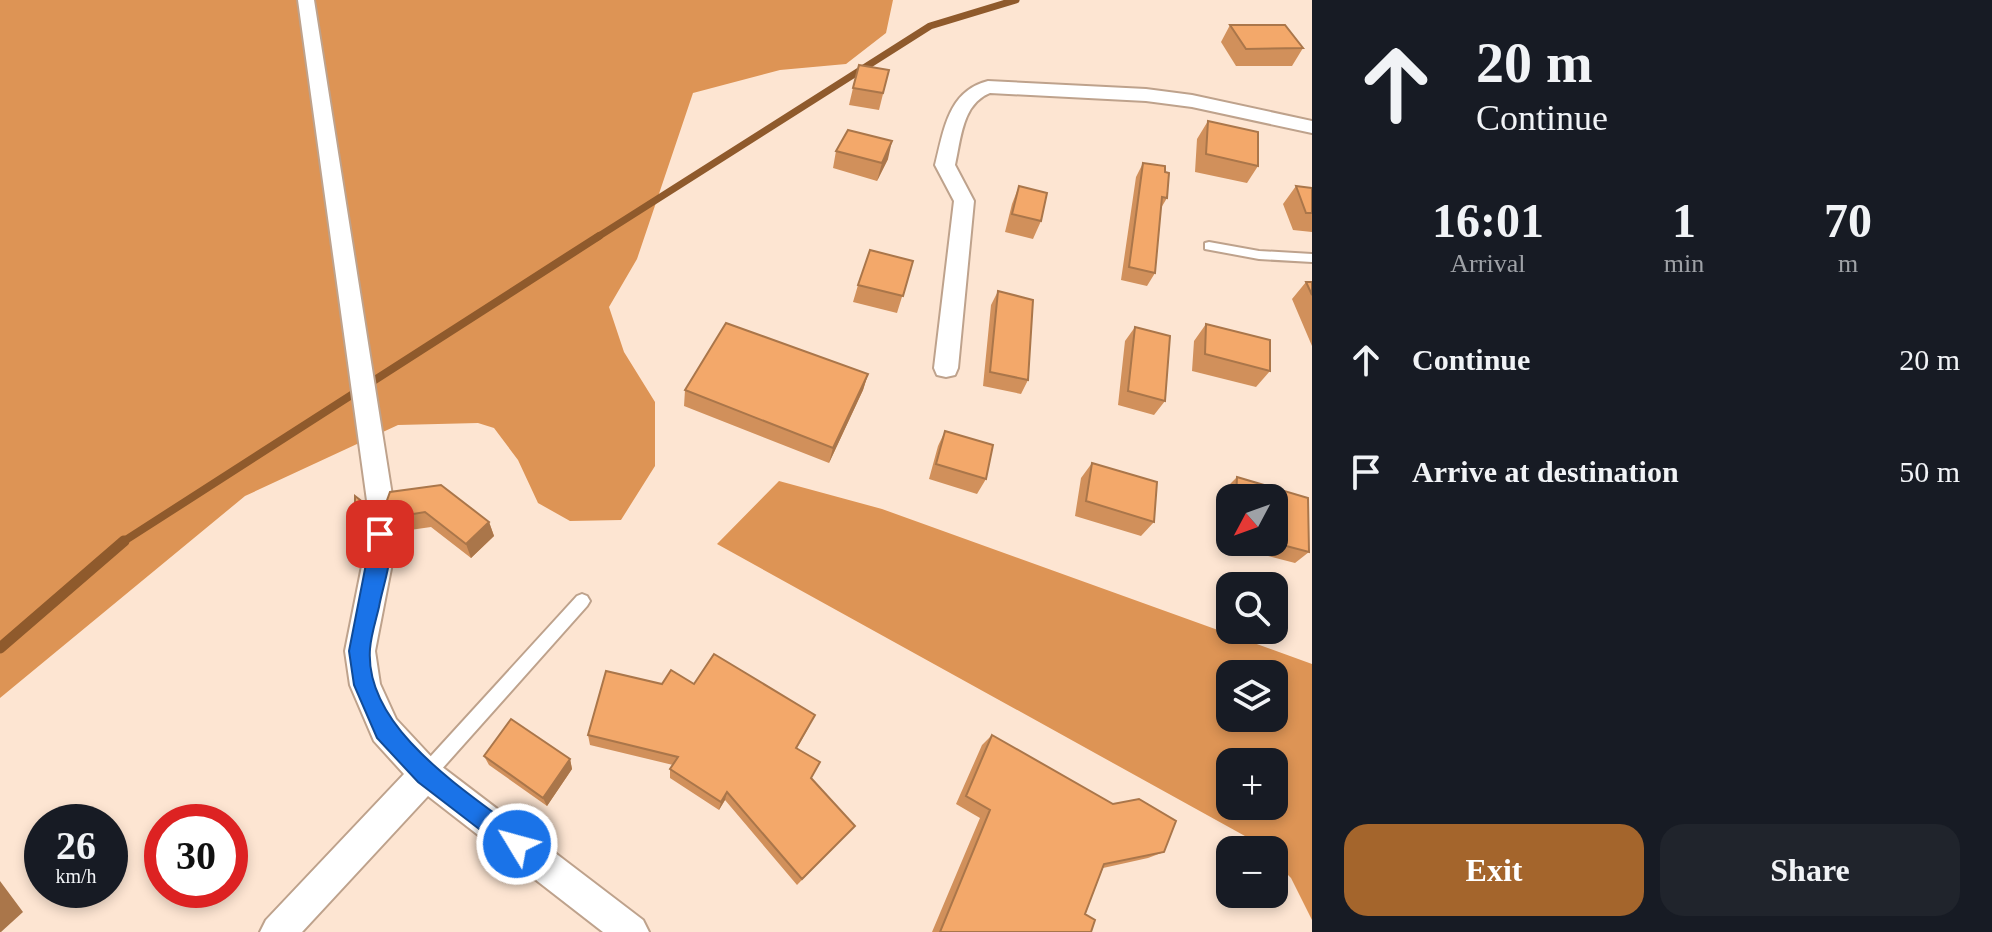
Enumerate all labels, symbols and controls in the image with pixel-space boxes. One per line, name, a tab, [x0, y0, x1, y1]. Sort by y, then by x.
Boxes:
icon: ahead	[1344, 32, 1448, 136]
text: 20 m	[1476, 32, 1593, 94]
text: Continue	[1476, 98, 1608, 138]
text: 16:01	[1432, 194, 1544, 247]
text: 1	[1672, 194, 1696, 247]
text: 70	[1824, 194, 1872, 247]
text: Arrival	[1450, 249, 1525, 278]
text: min	[1664, 249, 1704, 278]
text: m	[1838, 249, 1858, 278]
icon: ahead	[1344, 338, 1388, 382]
text: Continue	[1412, 343, 1530, 376]
text: 20 m	[1899, 343, 1960, 376]
icon: arrive	[1344, 450, 1388, 494]
text: Arrive at destination	[1412, 455, 1679, 488]
text: 50 m	[1899, 455, 1960, 488]
north arrow	[1216, 484, 1288, 556]
map controls	[1216, 484, 1288, 908]
pin	[346, 500, 414, 568]
icon: arrive	[358, 512, 402, 556]
button: search	[1216, 572, 1288, 644]
button: layers	[1216, 660, 1288, 732]
button: +	[1216, 748, 1288, 820]
position arrow	[475, 802, 559, 886]
speed limit sign: 30	[144, 804, 248, 908]
text: 26	[56, 823, 96, 868]
button: Exit	[1344, 824, 1644, 916]
button: Share	[1660, 824, 1960, 916]
button: −	[1216, 836, 1288, 908]
text: km/h	[55, 865, 97, 887]

